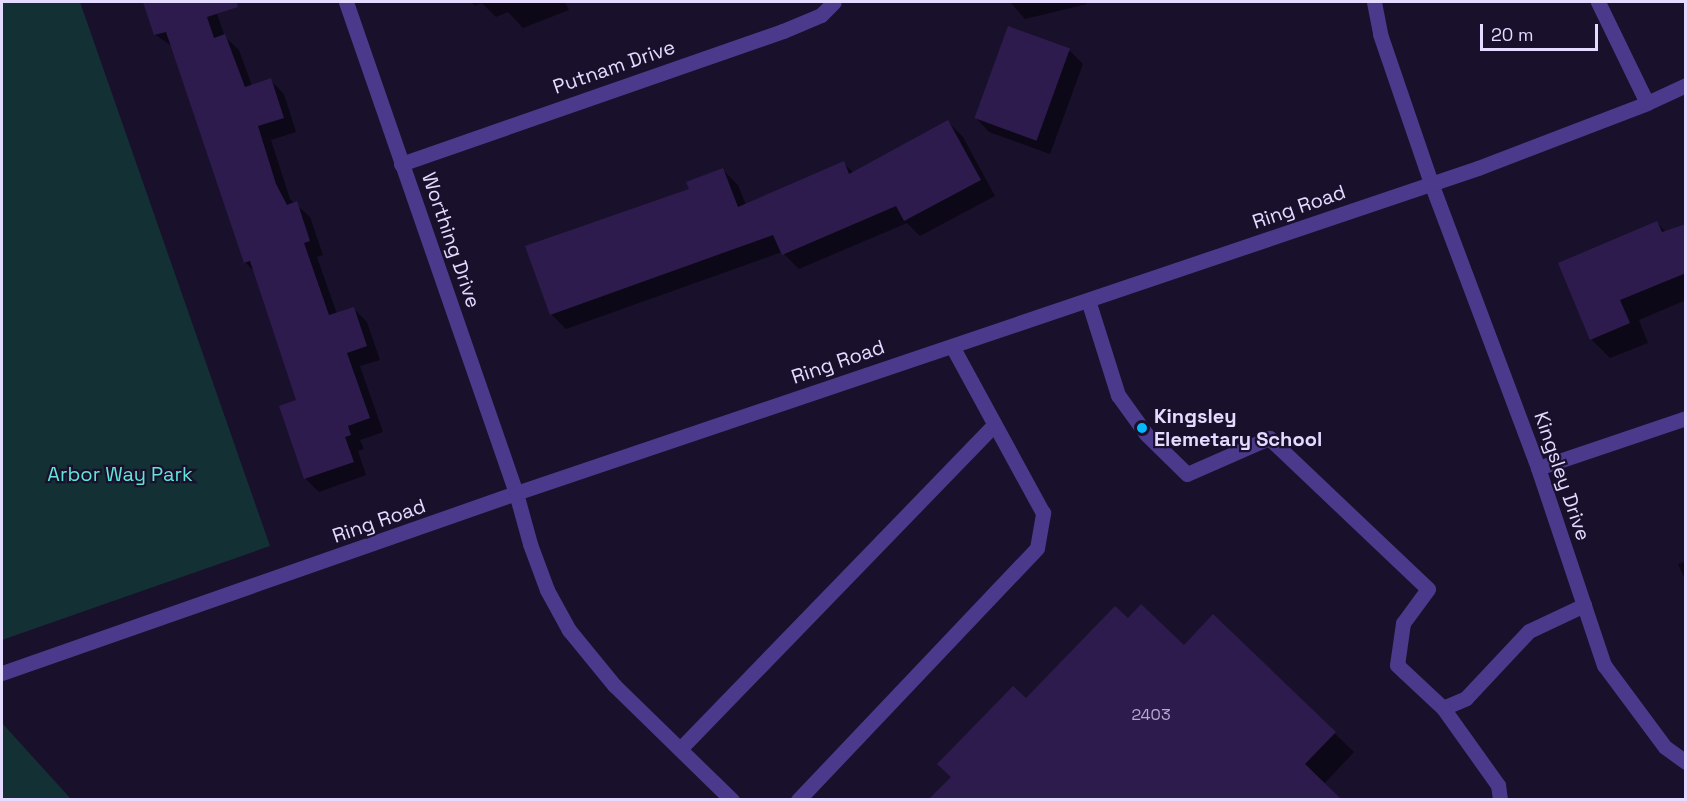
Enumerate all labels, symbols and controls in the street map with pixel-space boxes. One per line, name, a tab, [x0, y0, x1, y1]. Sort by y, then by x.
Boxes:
scale bar	[1483, 12, 1602, 50]
text: 20 m	[1491, 23, 1534, 46]
street label: Putnam Drive	[550, 35, 678, 99]
street label: Worthing Drive	[417, 169, 485, 311]
street label: Ring Road	[1249, 180, 1349, 234]
street label: Ring Road	[788, 335, 888, 389]
place label: Kingsley Elemetary School	[1154, 404, 1322, 451]
street label: Kingsley Drive	[1529, 408, 1595, 544]
marker: Kingsley Elemetary School	[1135, 421, 1149, 435]
park label: Arbor Way Park	[47, 462, 193, 486]
street label: Ring Road	[329, 494, 429, 548]
house number: 2403	[1131, 705, 1171, 725]

